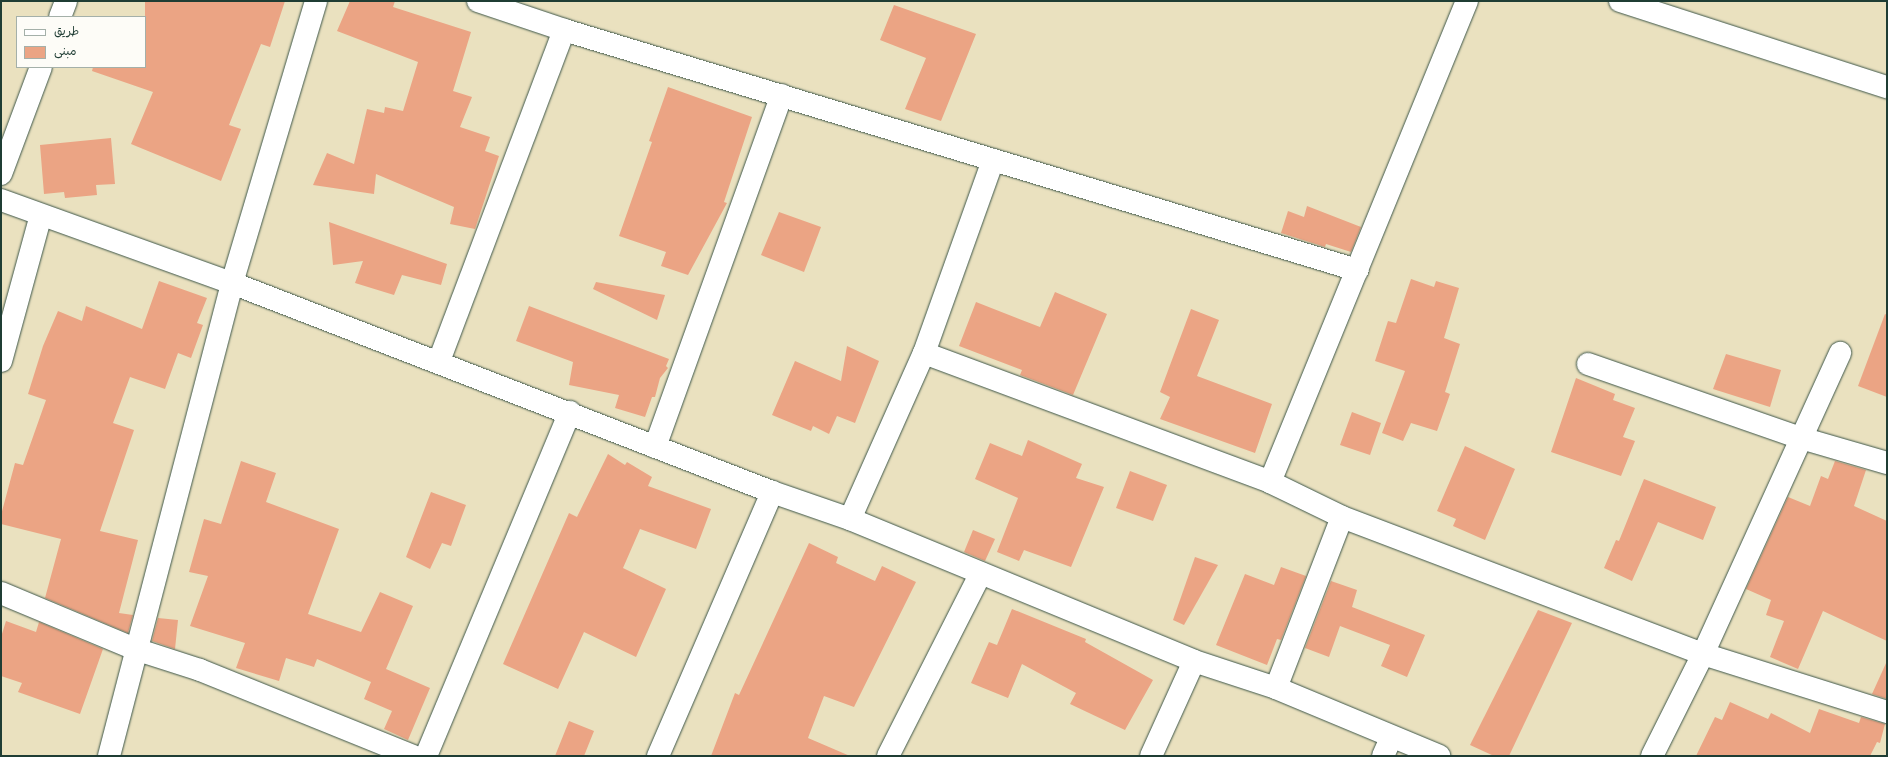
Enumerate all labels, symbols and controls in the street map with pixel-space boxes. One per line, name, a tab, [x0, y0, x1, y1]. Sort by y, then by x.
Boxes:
legend	[16, 16, 146, 68]
text: طريق	[54, 24, 79, 38]
text: مبنى	[54, 44, 77, 58]

